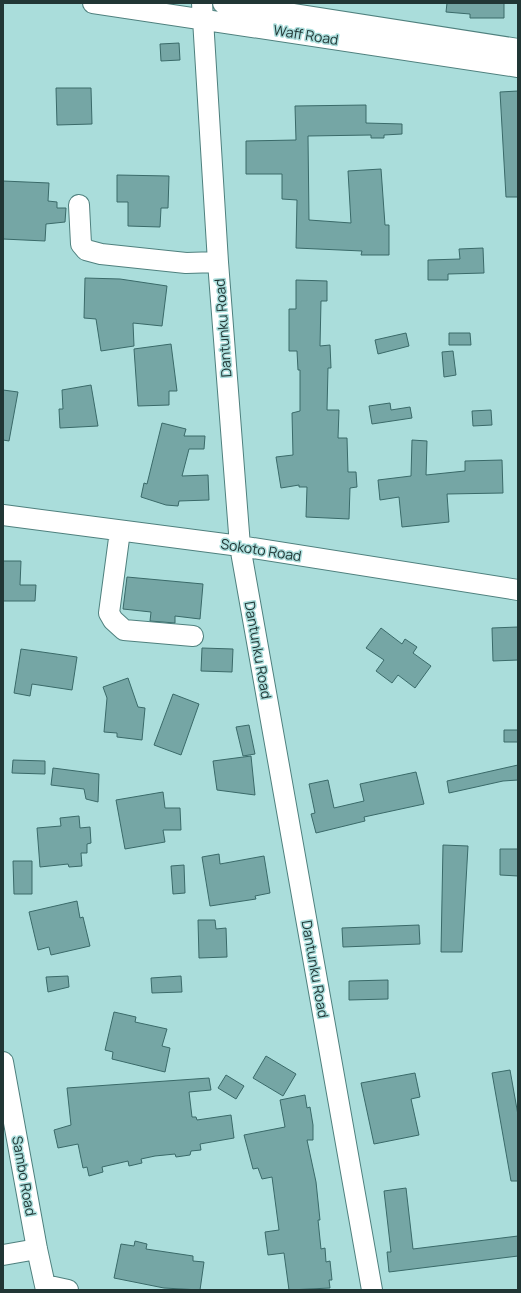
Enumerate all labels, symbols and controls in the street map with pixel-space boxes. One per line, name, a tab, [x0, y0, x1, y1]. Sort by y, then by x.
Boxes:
street label: Waff Road	[272, 20, 340, 49]
street label: Dantunku Road	[210, 278, 235, 378]
street label: Sokoto Road	[219, 534, 303, 565]
street label: Dantunku Road	[241, 600, 276, 700]
street label: Dantunku Road	[298, 919, 333, 1019]
street label: Sambo Road	[8, 1134, 41, 1217]

